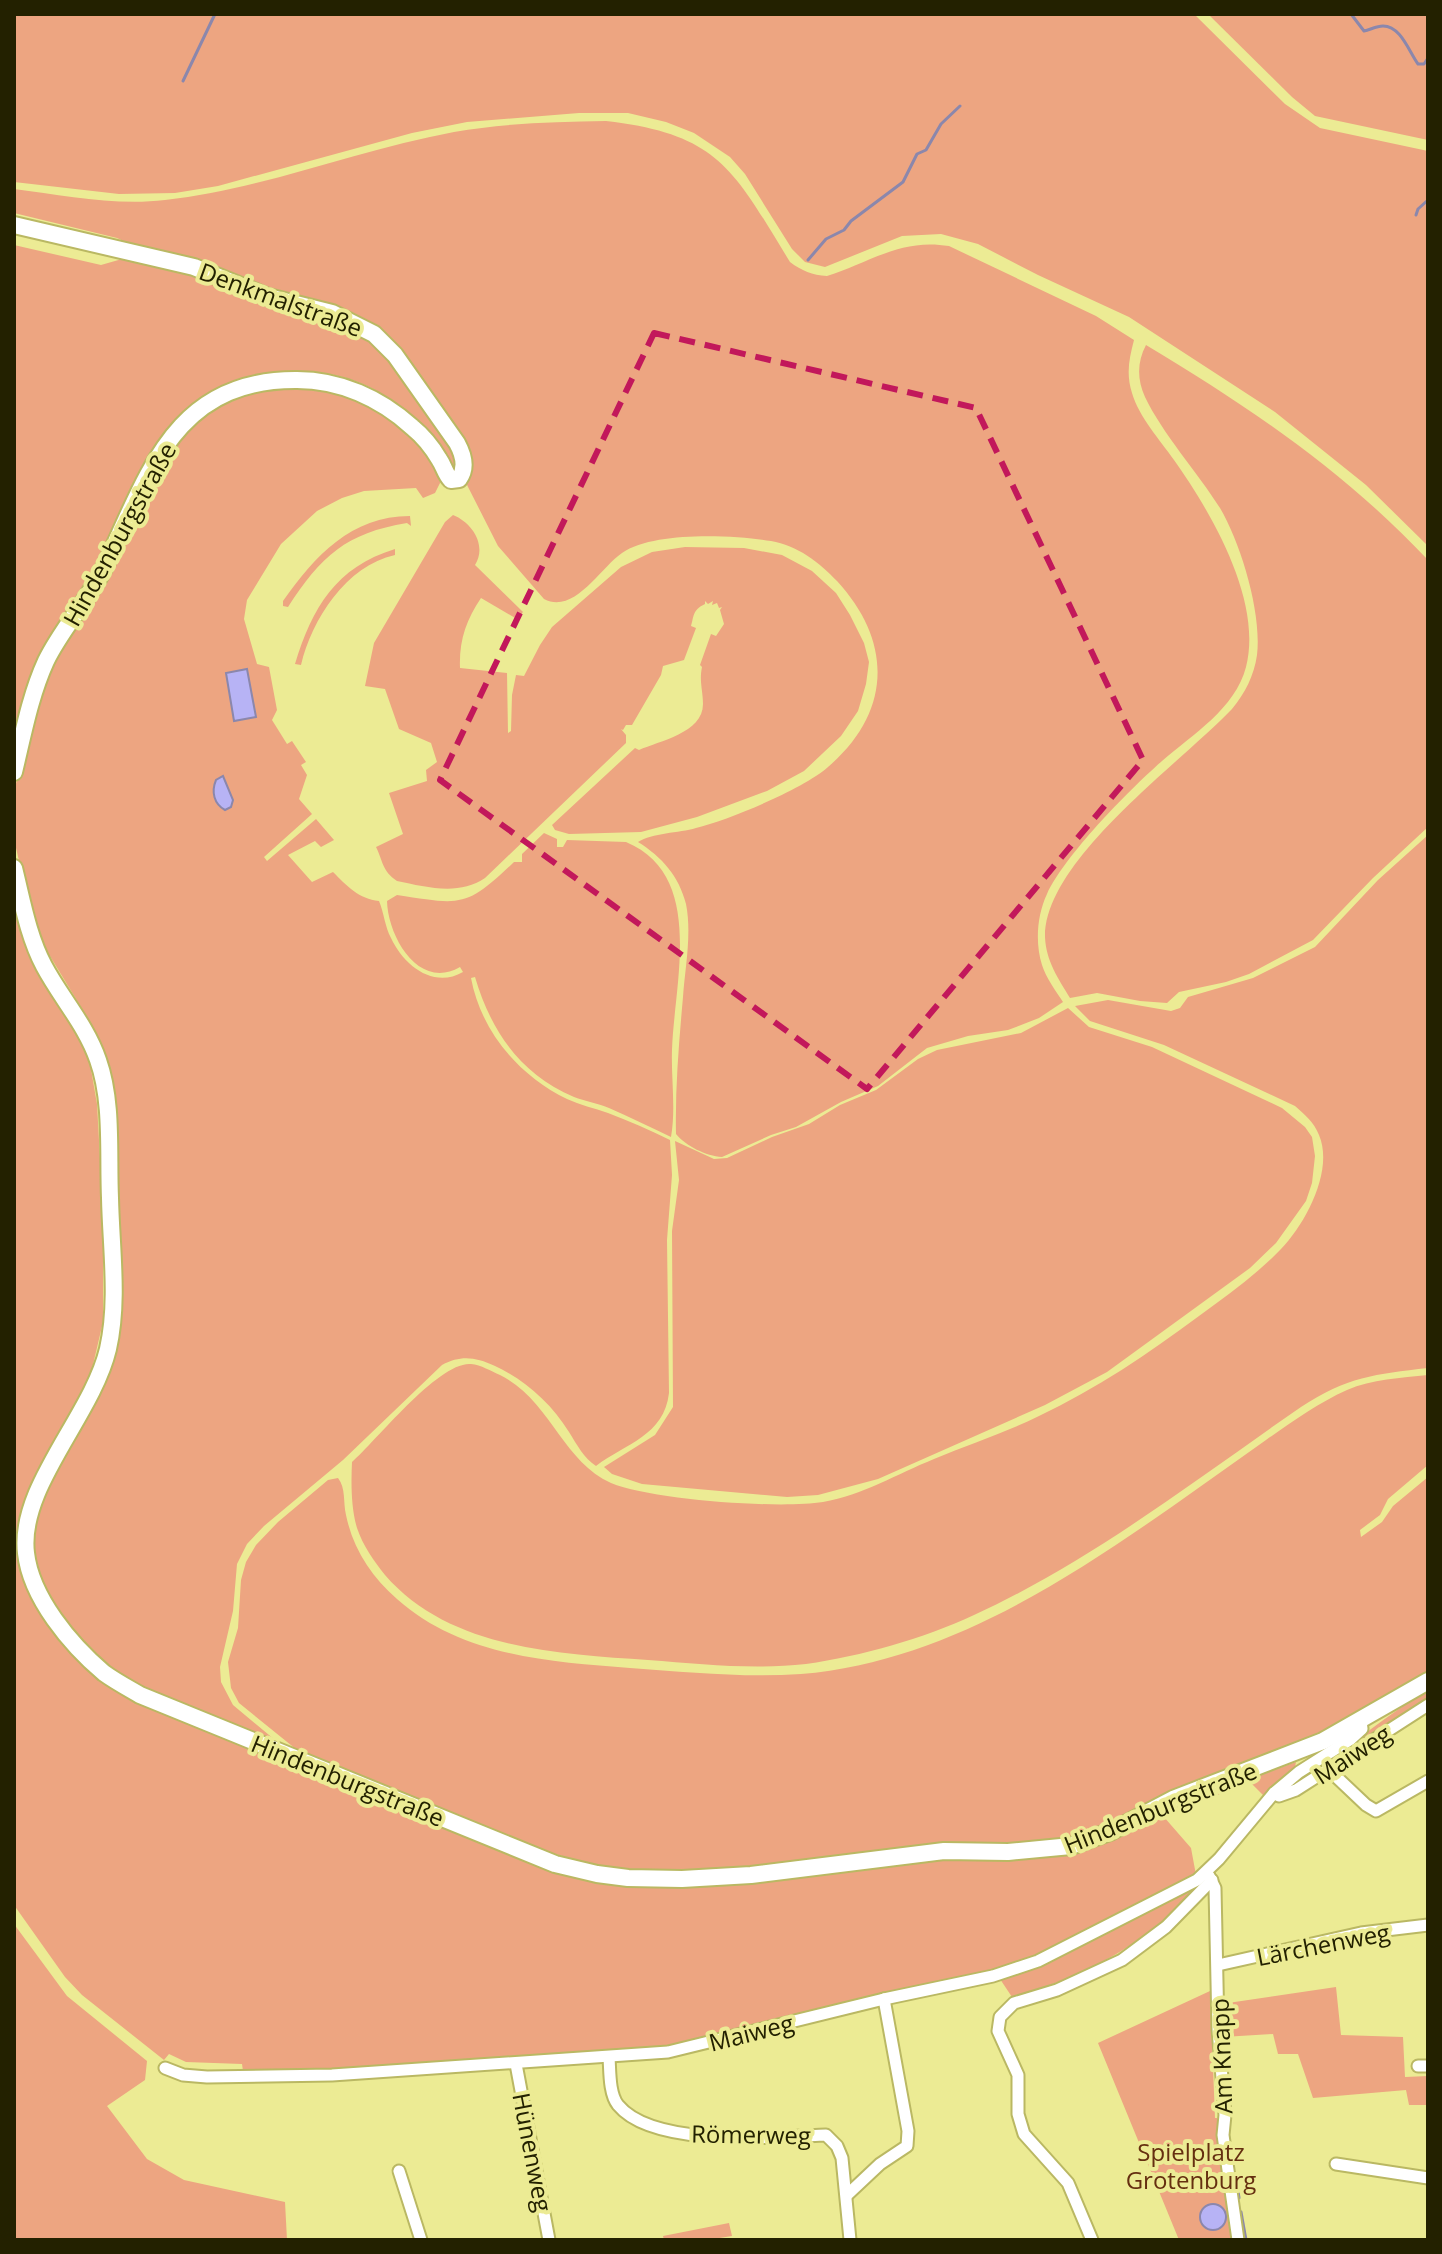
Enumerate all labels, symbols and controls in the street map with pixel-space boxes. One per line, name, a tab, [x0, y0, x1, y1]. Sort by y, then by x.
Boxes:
street label: Denkmalstraße	[195, 254, 367, 344]
street label: Hindenburgstraße	[55, 436, 183, 632]
street label: Maiweg	[1307, 1717, 1397, 1791]
street label: Hindenburgstraße	[247, 1726, 449, 1834]
street label: Hindenburgstraße	[1059, 1753, 1261, 1861]
street label: Lärchenweg	[1253, 1915, 1393, 1973]
street label: Am Knapp	[1202, 1998, 1240, 2114]
street label: Maiweg	[705, 2006, 797, 2058]
street label: Hünenweg	[505, 2090, 561, 2214]
street label: Römerweg	[691, 2116, 811, 2152]
park label: Spielplatz Grotenburg	[1126, 2135, 1256, 2196]

